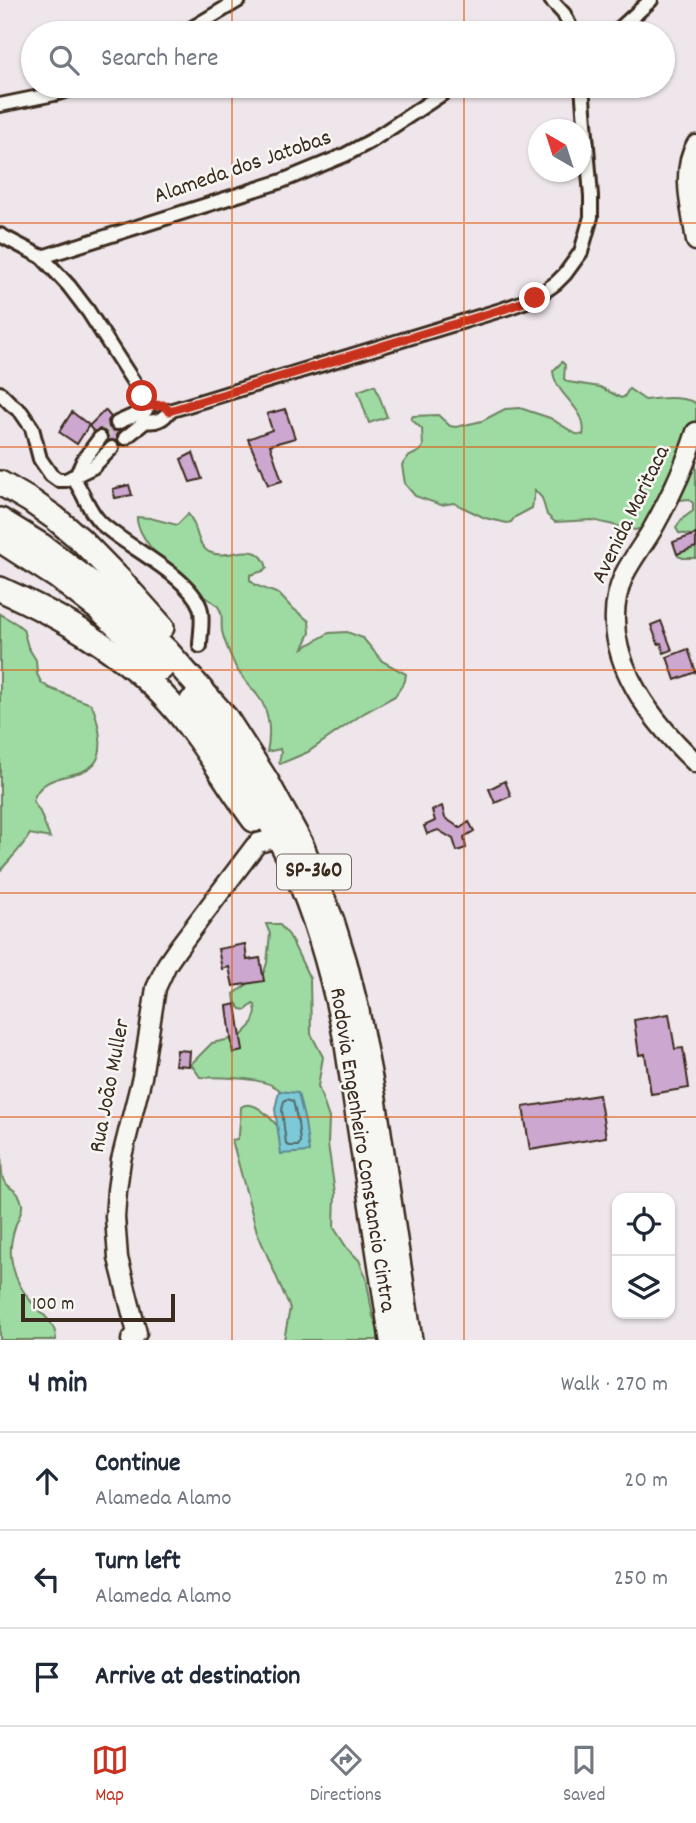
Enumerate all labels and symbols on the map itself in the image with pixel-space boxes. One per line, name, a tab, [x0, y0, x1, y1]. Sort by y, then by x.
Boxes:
north arrow	[528, 119, 591, 182]
street label: Alameda dos Jatobas	[150, 122, 336, 214]
route end	[519, 282, 550, 313]
route start	[126, 380, 157, 411]
street label: Avenida Maritaca	[584, 439, 680, 590]
road number: SP-360	[277, 854, 351, 890]
street label: Rodovia Engenheiro Constancio Cintra	[319, 985, 403, 1316]
street label: Rua João Muller	[82, 1016, 140, 1156]
scale bar	[21, 1291, 175, 1323]

